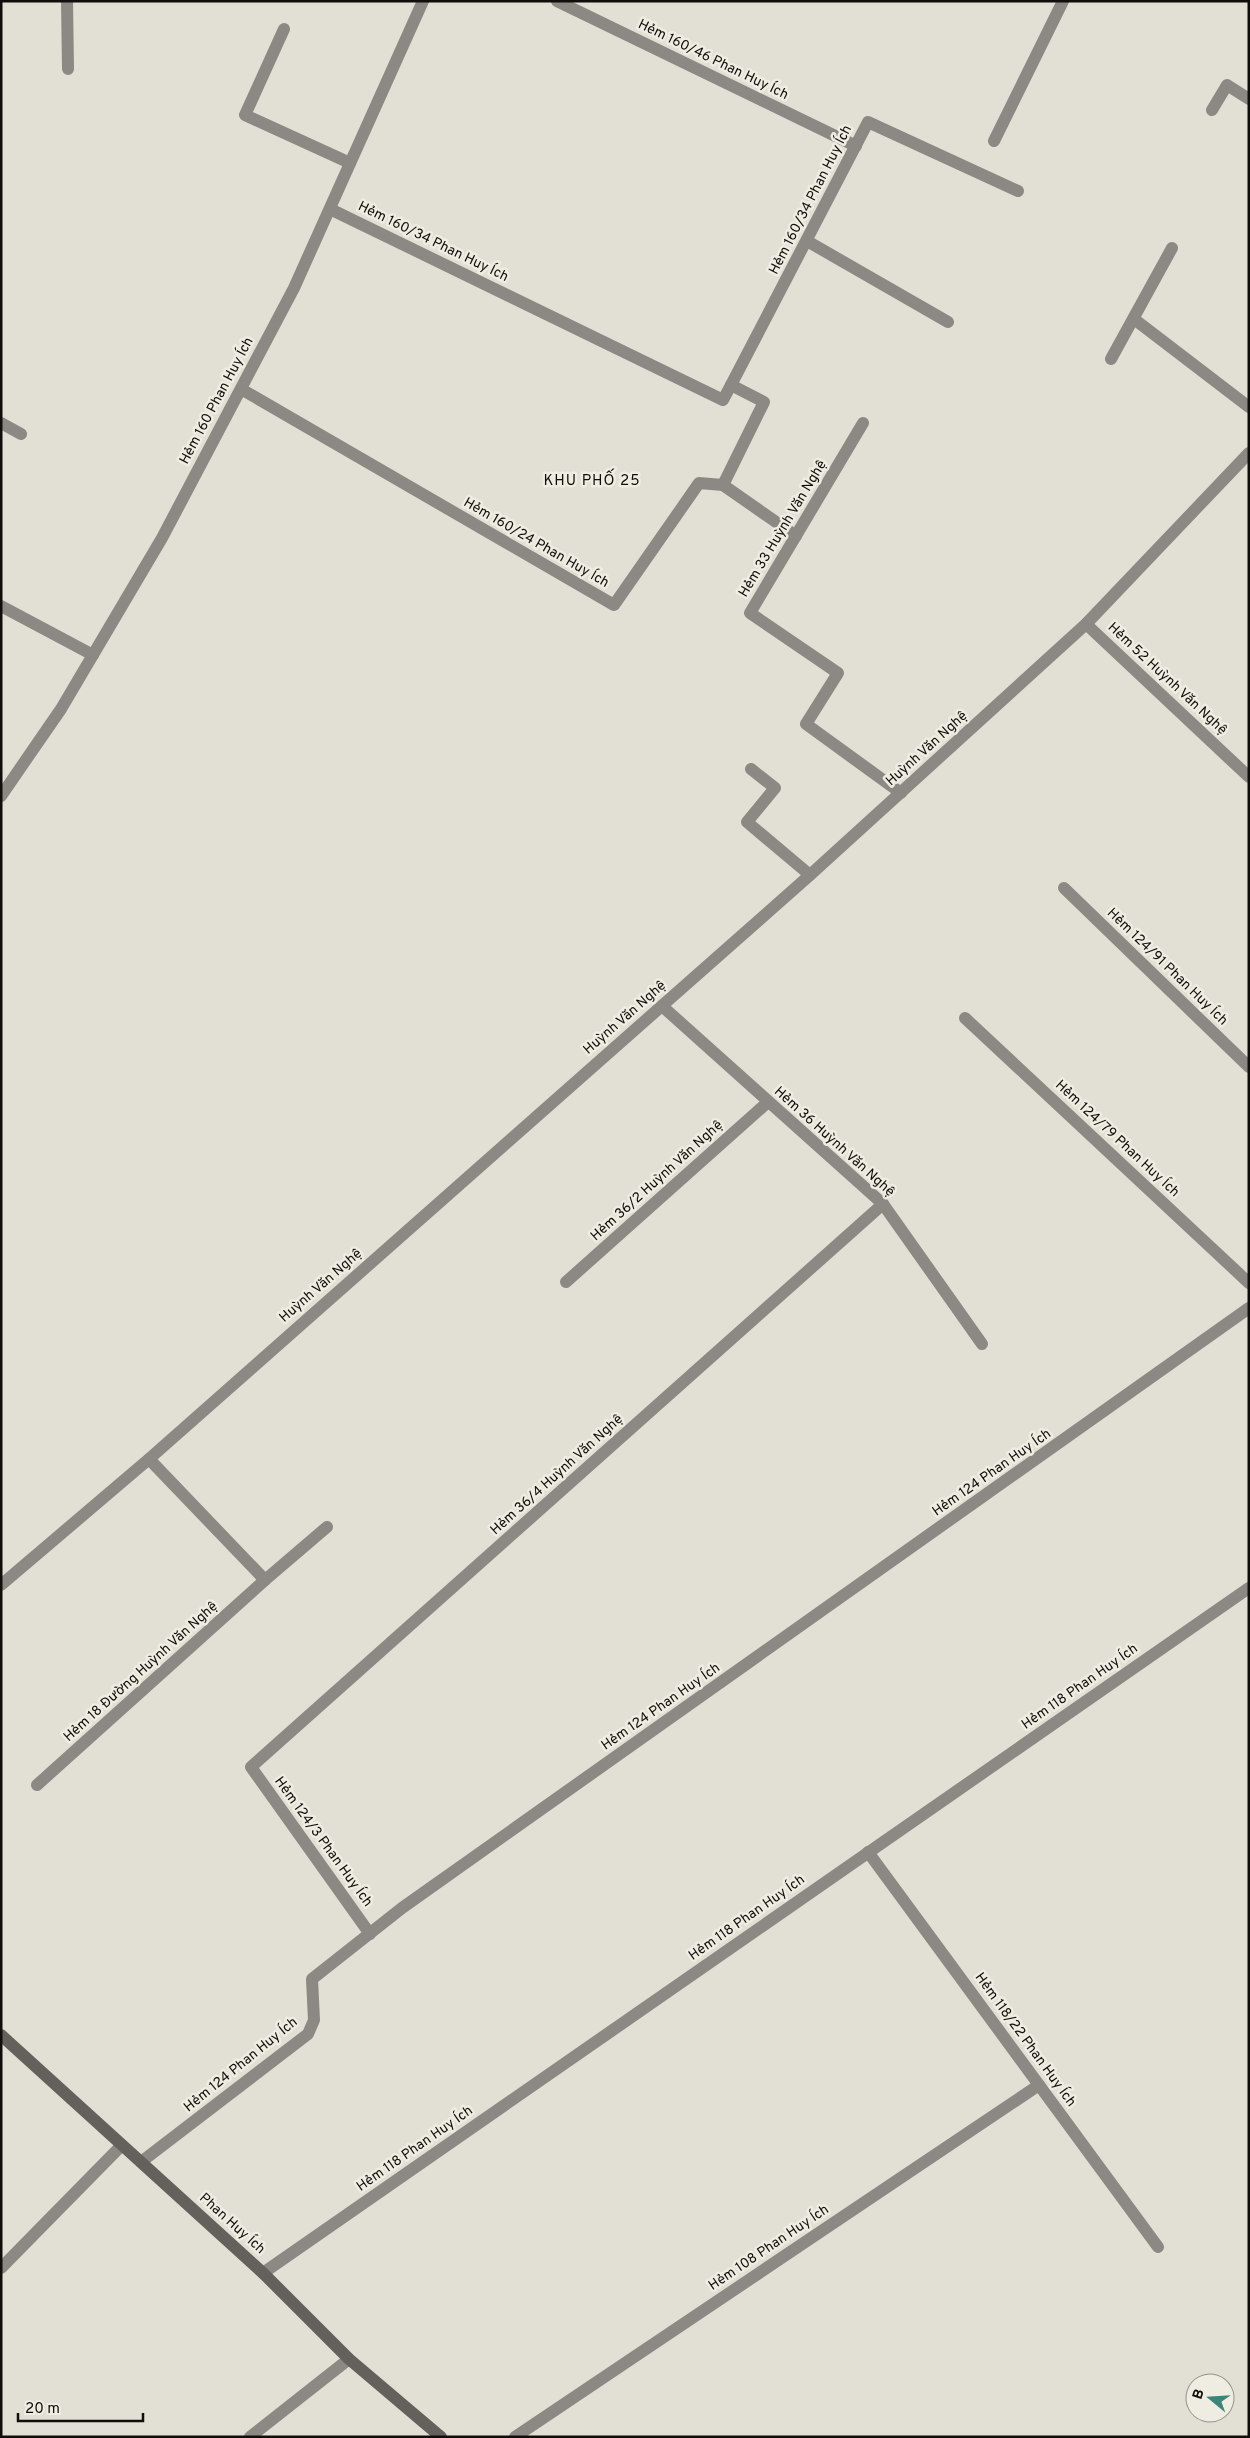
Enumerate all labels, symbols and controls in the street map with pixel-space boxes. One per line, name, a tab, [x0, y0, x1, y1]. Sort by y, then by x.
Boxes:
street label: Hẻm 160/46 Phan Huy Ích	[635, 15, 791, 104]
street label: Hẻm 160/34 Phan Huy Ích	[765, 122, 856, 278]
street label: Hẻm 160/34 Phan Huy Ích	[355, 197, 511, 286]
street label: Hẻm 160 Phan Huy Ích	[175, 334, 258, 467]
street label: Hẻm 33 Huỳnh Văn Nghệ	[735, 457, 831, 601]
district label: KHU PHỐ 25	[543, 468, 641, 491]
street label: Hẻm 160/24 Phan Huy Ích	[460, 493, 612, 592]
street label: Hẻm 52 Huỳnh Văn Nghệ	[1104, 619, 1230, 739]
street label: Huỳnh Văn Nghệ	[883, 708, 971, 790]
street label: Hẻm 124/91 Phan Huy Ích	[1103, 904, 1232, 1029]
street label: Huỳnh Văn Nghệ	[580, 977, 670, 1059]
street label: Hẻm 124/79 Phan Huy Ích	[1051, 1076, 1183, 1201]
street label: Hẻm 36 Huỳnh Văn Nghệ	[770, 1083, 898, 1201]
street label: Hẻm 36/2 Huỳnh Văn Nghệ	[587, 1117, 727, 1245]
street label: Huỳnh Văn Nghệ	[276, 1245, 366, 1327]
street label: Hẻm 36/4 Huỳnh Văn Nghệ	[487, 1411, 627, 1539]
street label: Hẻm 124 Phan Huy Ích	[929, 1425, 1055, 1520]
street label: Hẻm 18 Đường Huỳnh Văn Nghệ	[60, 1598, 222, 1746]
street label: Hẻm 118 Phan Huy Ích	[1018, 1640, 1141, 1733]
street label: Hẻm 124 Phan Huy Ích	[598, 1659, 724, 1754]
street label: Hẻm 124/3 Phan Huy Ích	[270, 1773, 377, 1910]
street label: Hẻm 118 Phan Huy Ích	[685, 1871, 808, 1964]
street label: Hẻm 118/22 Phan Huy Ích	[971, 1969, 1080, 2110]
street label: Hẻm 124 Phan Huy Ích	[180, 2013, 301, 2116]
street label: Hẻm 118 Phan Huy Ích	[353, 2102, 476, 2195]
street label: Phan Huy Ích	[196, 2189, 269, 2258]
street label: Hẻm 108 Phan Huy Ích	[705, 2201, 832, 2295]
north arrow	[1185, 2373, 1235, 2423]
text: B	[1189, 2387, 1209, 2402]
scale bar	[18, 2390, 142, 2422]
text: 20 m	[25, 2400, 60, 2419]

